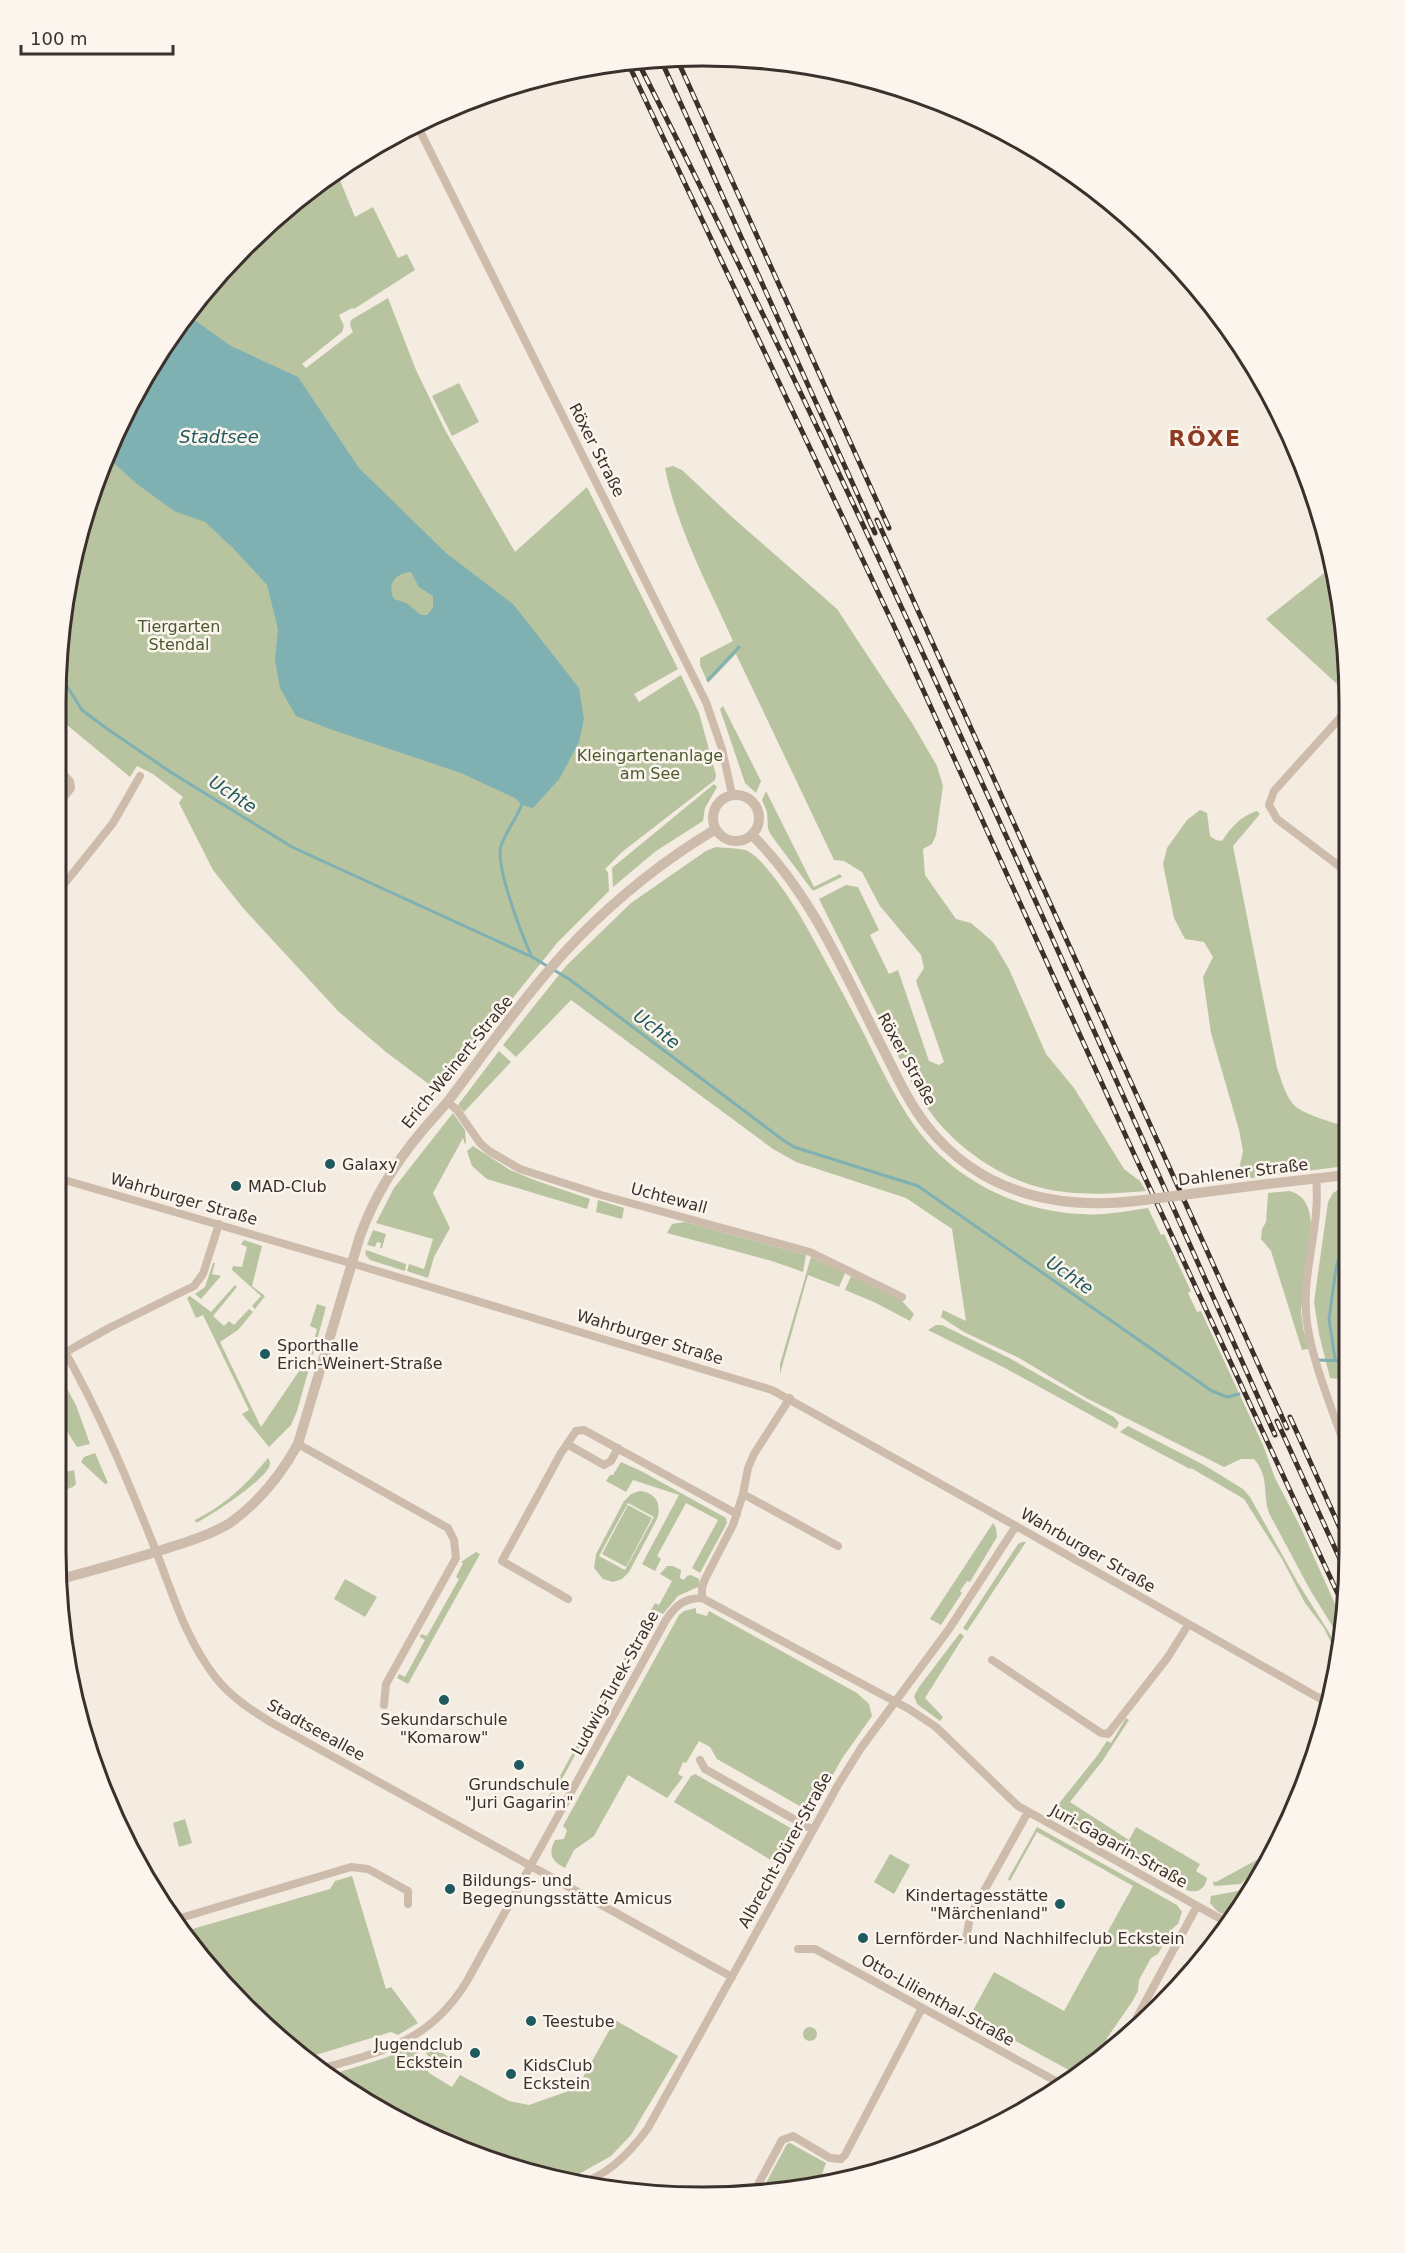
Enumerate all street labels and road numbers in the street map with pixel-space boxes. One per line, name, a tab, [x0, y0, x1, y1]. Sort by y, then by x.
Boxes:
street label: Röxer Straße	[565, 400, 629, 500]
street label: Erich-Weinert-Straße	[397, 992, 517, 1132]
street label: Röxer Straße	[874, 1009, 940, 1109]
street label: Dahlener Straße	[1177, 1155, 1309, 1189]
street label: Wahrburger Straße	[108, 1169, 260, 1229]
street label: Uchtewall	[629, 1179, 709, 1217]
street label: Wahrburger Straße	[574, 1306, 726, 1368]
street label: Wahrburger Straße	[1017, 1504, 1159, 1596]
street label: Ludwig-Turek-Straße	[567, 1607, 663, 1759]
street label: Stadtseeallee	[264, 1695, 368, 1765]
street label: Albrecht-Dürer-Straße	[734, 1769, 836, 1931]
street label: Juri-Gagarin-Straße	[1046, 1800, 1191, 1892]
street label: Otto-Lilienthal-Straße	[858, 1950, 1018, 2050]

